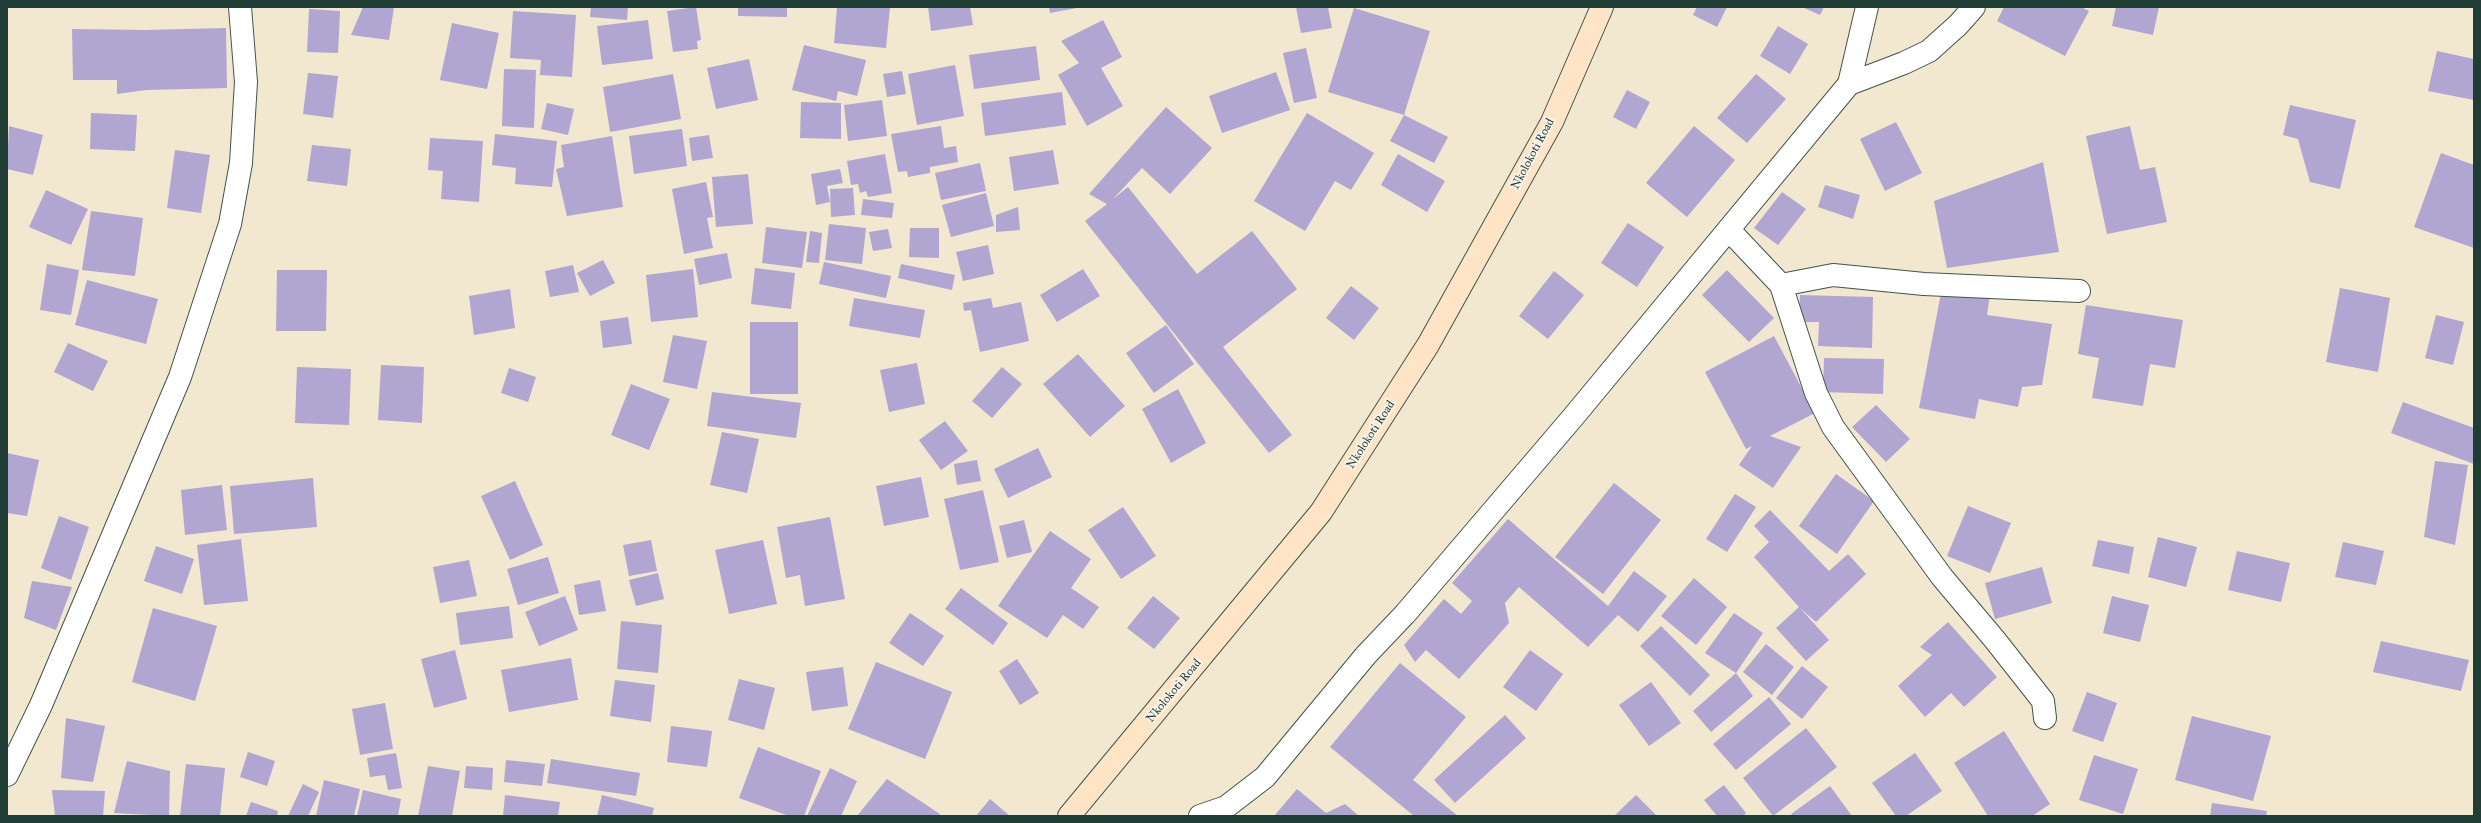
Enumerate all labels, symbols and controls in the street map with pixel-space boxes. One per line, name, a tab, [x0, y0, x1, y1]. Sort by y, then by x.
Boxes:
street label: Nkolokoti Road	[1508, 116, 1558, 192]
street label: Nkolokoti Road	[1344, 398, 1398, 472]
street label: Nkolokoti Road	[1143, 656, 1205, 726]

